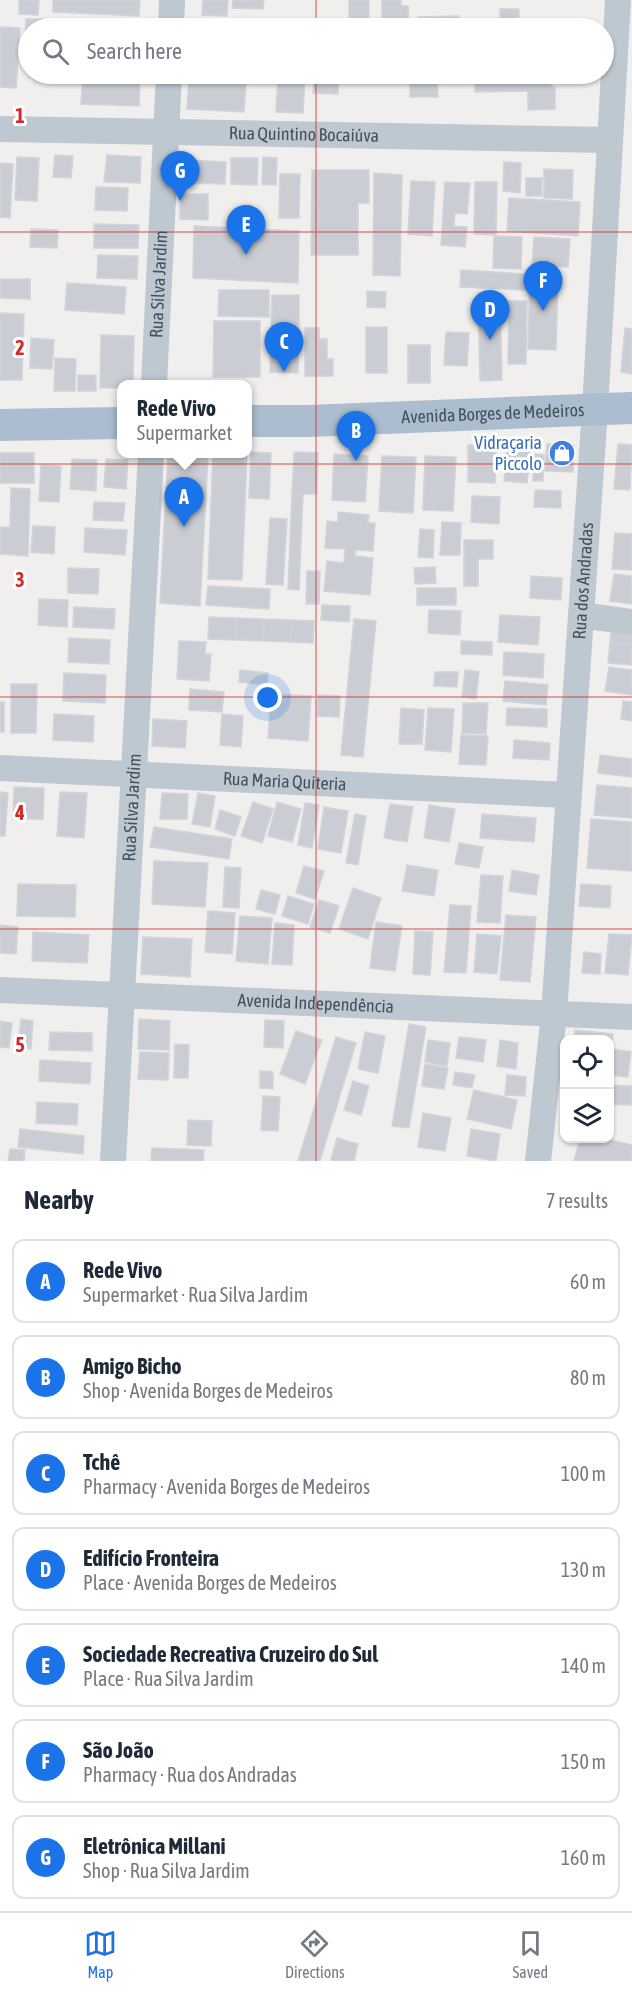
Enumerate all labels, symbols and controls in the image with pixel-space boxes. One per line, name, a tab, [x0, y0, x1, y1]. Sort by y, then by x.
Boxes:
search box	[18, 18, 614, 84]
icon: search	[39, 35, 72, 68]
text: Search here	[87, 38, 182, 64]
text: 1	[15, 104, 25, 127]
street label: Rua Quintino Bocaiúva	[229, 122, 379, 146]
pin: G	[160, 152, 200, 201]
pin: E	[226, 206, 266, 255]
street label: Rua Silva Jardim	[145, 230, 171, 339]
pin: F	[524, 262, 562, 311]
pin: D	[470, 290, 510, 340]
pin: C	[264, 322, 304, 372]
text: 2	[15, 336, 25, 359]
popup	[117, 380, 252, 458]
text: Rede Vivo	[137, 395, 216, 421]
street label: Avenida Borges de Medeiros	[401, 399, 585, 427]
pin: B	[336, 412, 376, 461]
text: Supermarket	[137, 421, 232, 444]
place label: Vidraçaria Piccolo	[474, 432, 542, 474]
shop icon: Vidraçaria Piccolo	[547, 438, 577, 468]
pin: A	[164, 478, 204, 527]
street label: Rua dos Andradas	[568, 522, 597, 640]
text: 3	[15, 568, 25, 591]
your location	[253, 683, 282, 712]
street label: Rua Silva Jardim	[118, 753, 145, 862]
street label: Rua Maria Quiteria	[222, 768, 347, 794]
text: 4	[14, 801, 25, 824]
street label: Avenida Independência	[237, 989, 394, 1017]
text: 5	[15, 1033, 25, 1056]
map controls	[560, 1035, 614, 1143]
button: locate	[560, 1035, 614, 1089]
button: layers	[560, 1089, 614, 1143]
text: Nearby	[24, 1185, 94, 1215]
text: 7 results	[546, 1189, 608, 1212]
text: Rede Vivo	[83, 1257, 162, 1283]
text: A	[41, 1270, 50, 1293]
text: 60 m	[570, 1270, 606, 1293]
text: Supermarket · Rua Silva Jardim	[83, 1283, 308, 1306]
text: Amigo Bicho	[83, 1353, 182, 1379]
text: B	[41, 1366, 50, 1389]
text: 80 m	[570, 1366, 606, 1389]
text: Shop · Avenida Borges de Medeiros	[83, 1379, 333, 1402]
text: Tchê	[83, 1449, 120, 1475]
text: C	[41, 1462, 50, 1485]
text: 100 m	[561, 1462, 606, 1485]
text: Pharmacy · Avenida Borges de Medeiros	[83, 1475, 370, 1498]
text: Edifício Fronteira	[83, 1545, 219, 1571]
text: D	[40, 1558, 51, 1581]
text: 130 m	[561, 1558, 606, 1581]
text: Place · Avenida Borges de Medeiros	[83, 1571, 337, 1594]
text: Sociedade Recreativa Cruzeiro do Sul	[83, 1641, 378, 1667]
text: E	[41, 1654, 50, 1677]
text: 140 m	[561, 1654, 606, 1677]
text: Place · Rua Silva Jardim	[83, 1667, 254, 1690]
text: São João	[83, 1737, 154, 1763]
text: F	[41, 1750, 50, 1773]
text: 150 m	[561, 1750, 606, 1773]
text: Pharmacy · Rua dos Andradas	[83, 1763, 297, 1786]
text: Eletrônica Millani	[83, 1833, 226, 1859]
text: G	[40, 1846, 51, 1869]
text: 160 m	[561, 1846, 606, 1869]
text: Shop · Rua Silva Jardim	[83, 1859, 250, 1882]
tab: Map	[84, 1927, 117, 1981]
tab: Directions	[285, 1927, 345, 1981]
tab: Saved	[513, 1927, 548, 1981]

